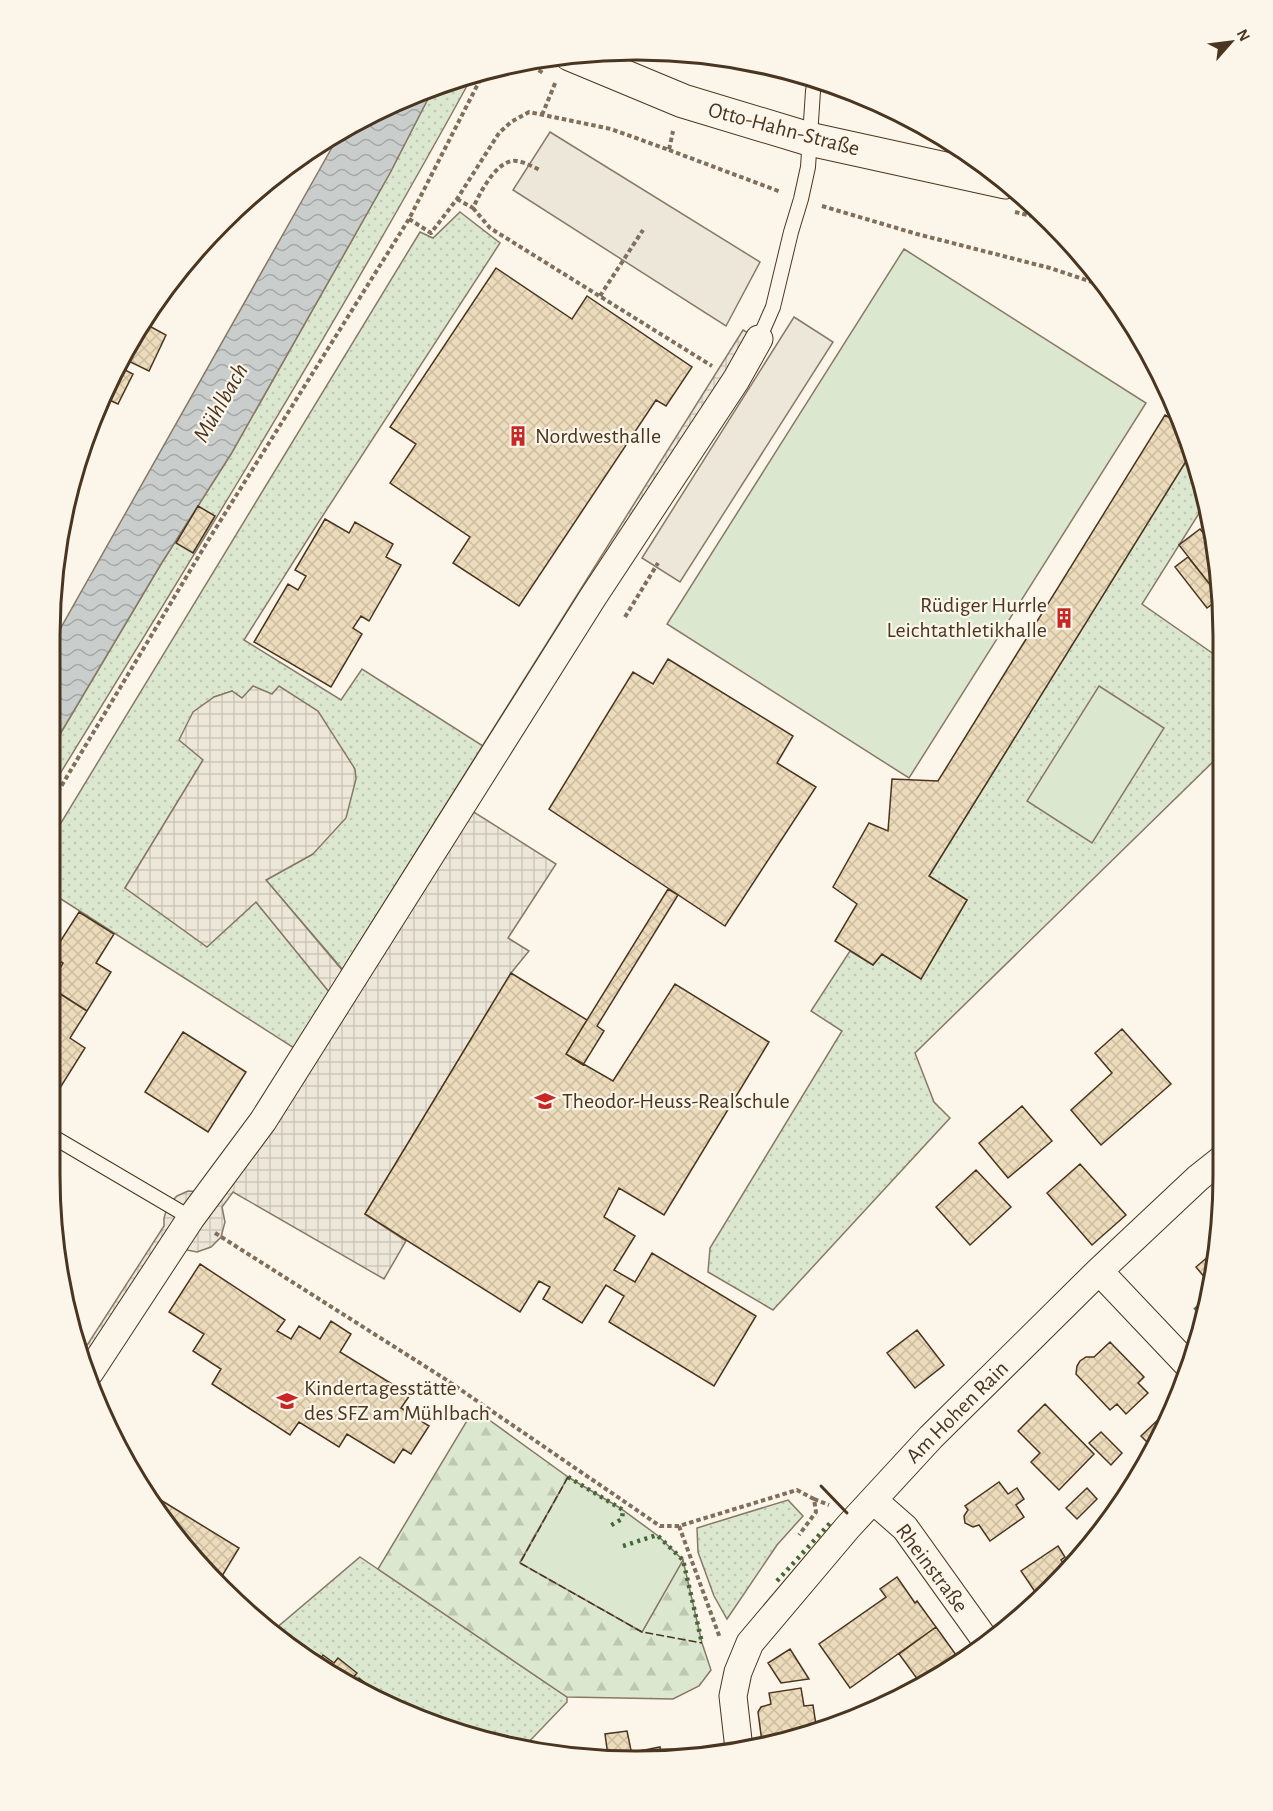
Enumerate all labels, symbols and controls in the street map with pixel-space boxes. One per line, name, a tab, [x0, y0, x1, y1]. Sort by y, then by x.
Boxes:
north arrow	[1201, 12, 1261, 72]
text: N	[1234, 27, 1253, 44]
street label: Otto-Hahn-Straße	[706, 98, 862, 160]
water label: Mühlbach	[189, 360, 253, 446]
building icon: Nordwesthalle	[506, 424, 530, 448]
place label: Nordwesthalle	[535, 425, 661, 447]
place label: Rüdiger Hurrle Leichtathletikhalle	[887, 594, 1047, 641]
building icon: Rüdiger Hurrle Leichtathletikhalle	[1052, 606, 1076, 630]
school or university icon: Theodor-Heuss-Realschule	[533, 1089, 557, 1113]
place label: Theodor-Heuss-Realschule	[562, 1090, 790, 1112]
street label: Am Hohen Rain	[902, 1357, 1012, 1467]
place label: Kindertagesstätte des SFZ am Mühlbach	[304, 1377, 490, 1424]
school or university icon: Kindertagesstätte des SFZ am Mühlbach	[275, 1389, 299, 1413]
street label: Rheinstraße	[892, 1520, 972, 1616]

